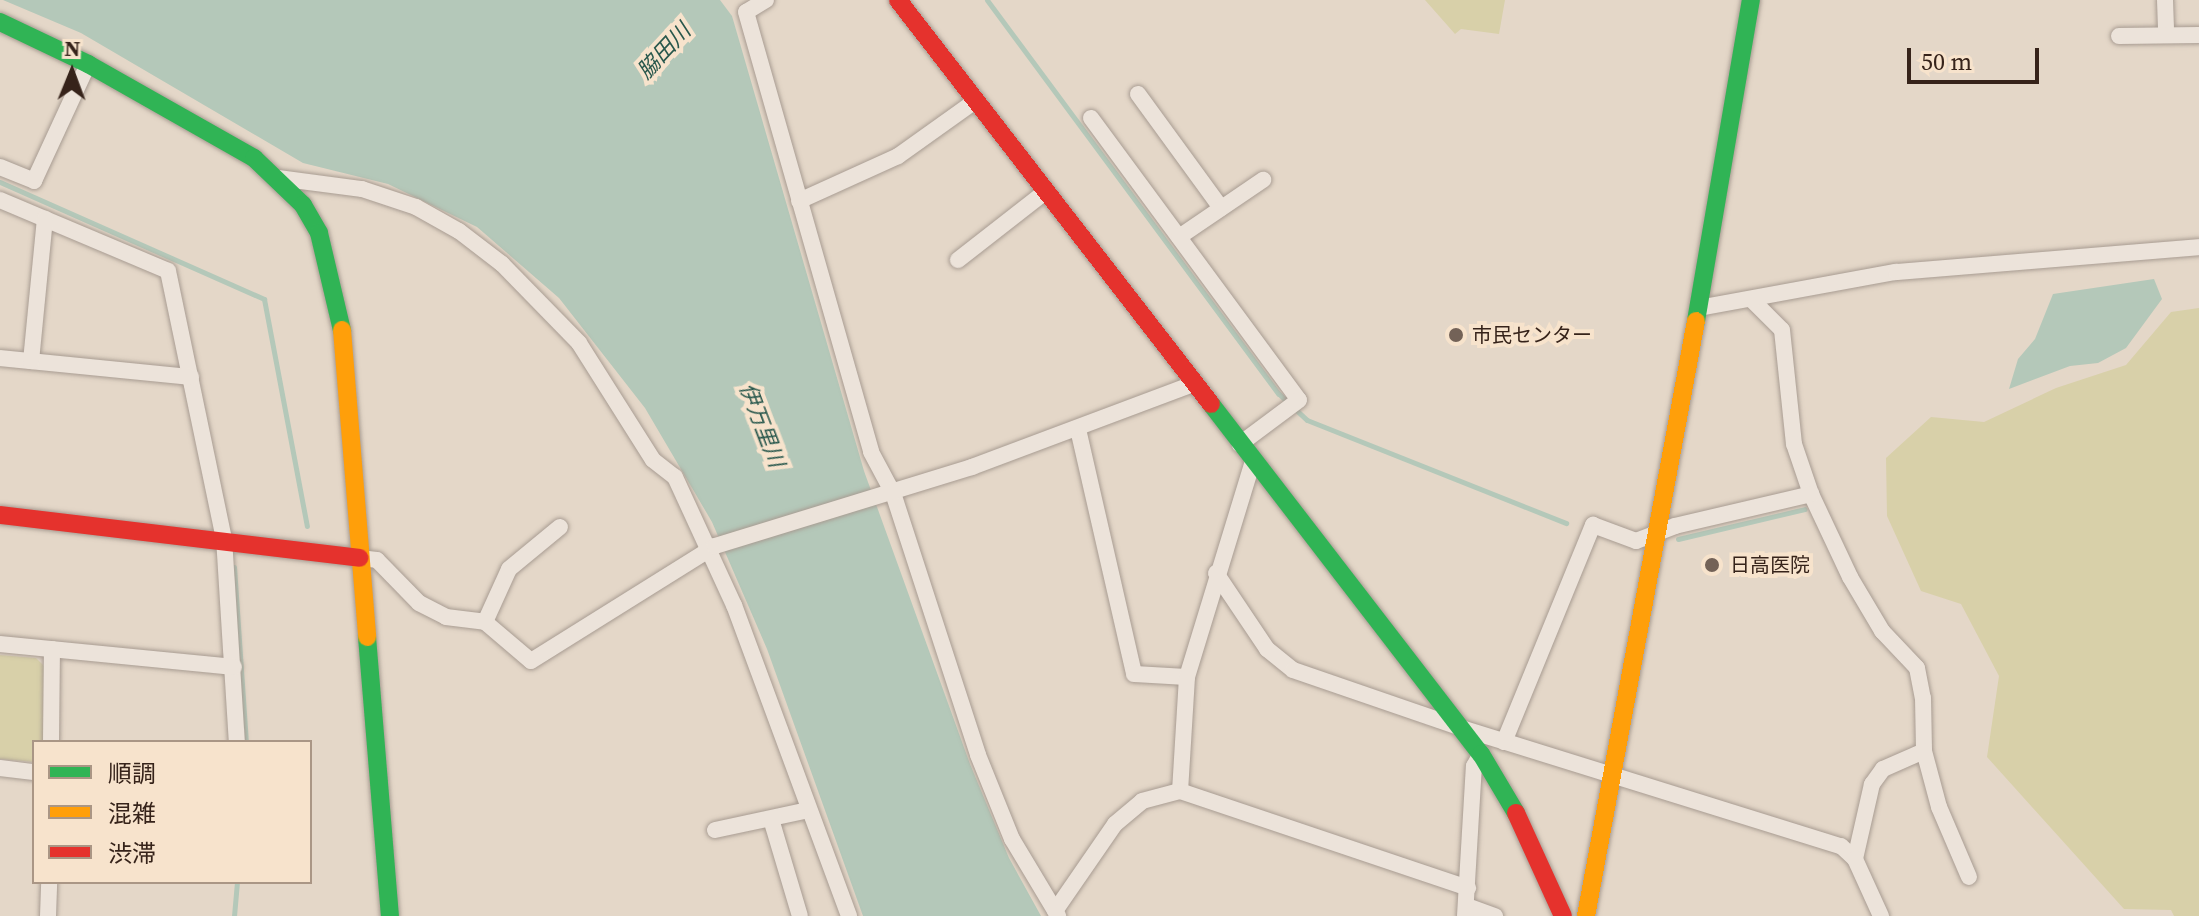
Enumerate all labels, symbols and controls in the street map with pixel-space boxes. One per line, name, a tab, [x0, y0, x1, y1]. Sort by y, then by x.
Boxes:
water label: 脇田川	[632, 18, 696, 84]
north arrow	[32, 32, 112, 112]
scale bar	[1911, 32, 2043, 82]
text: N	[64, 33, 81, 63]
text: 50 m	[1921, 45, 1972, 78]
place label: 市民センター	[1472, 323, 1592, 347]
marker: 市民センター	[1447, 326, 1465, 344]
water label: 伊万里川	[734, 379, 790, 471]
place label: 日高医院	[1730, 553, 1810, 577]
marker: 日高医院	[1701, 554, 1723, 576]
legend	[32, 740, 312, 884]
text: 順調	[108, 757, 156, 790]
text: 混雑	[108, 797, 156, 830]
text: 渋滞	[108, 837, 156, 870]

